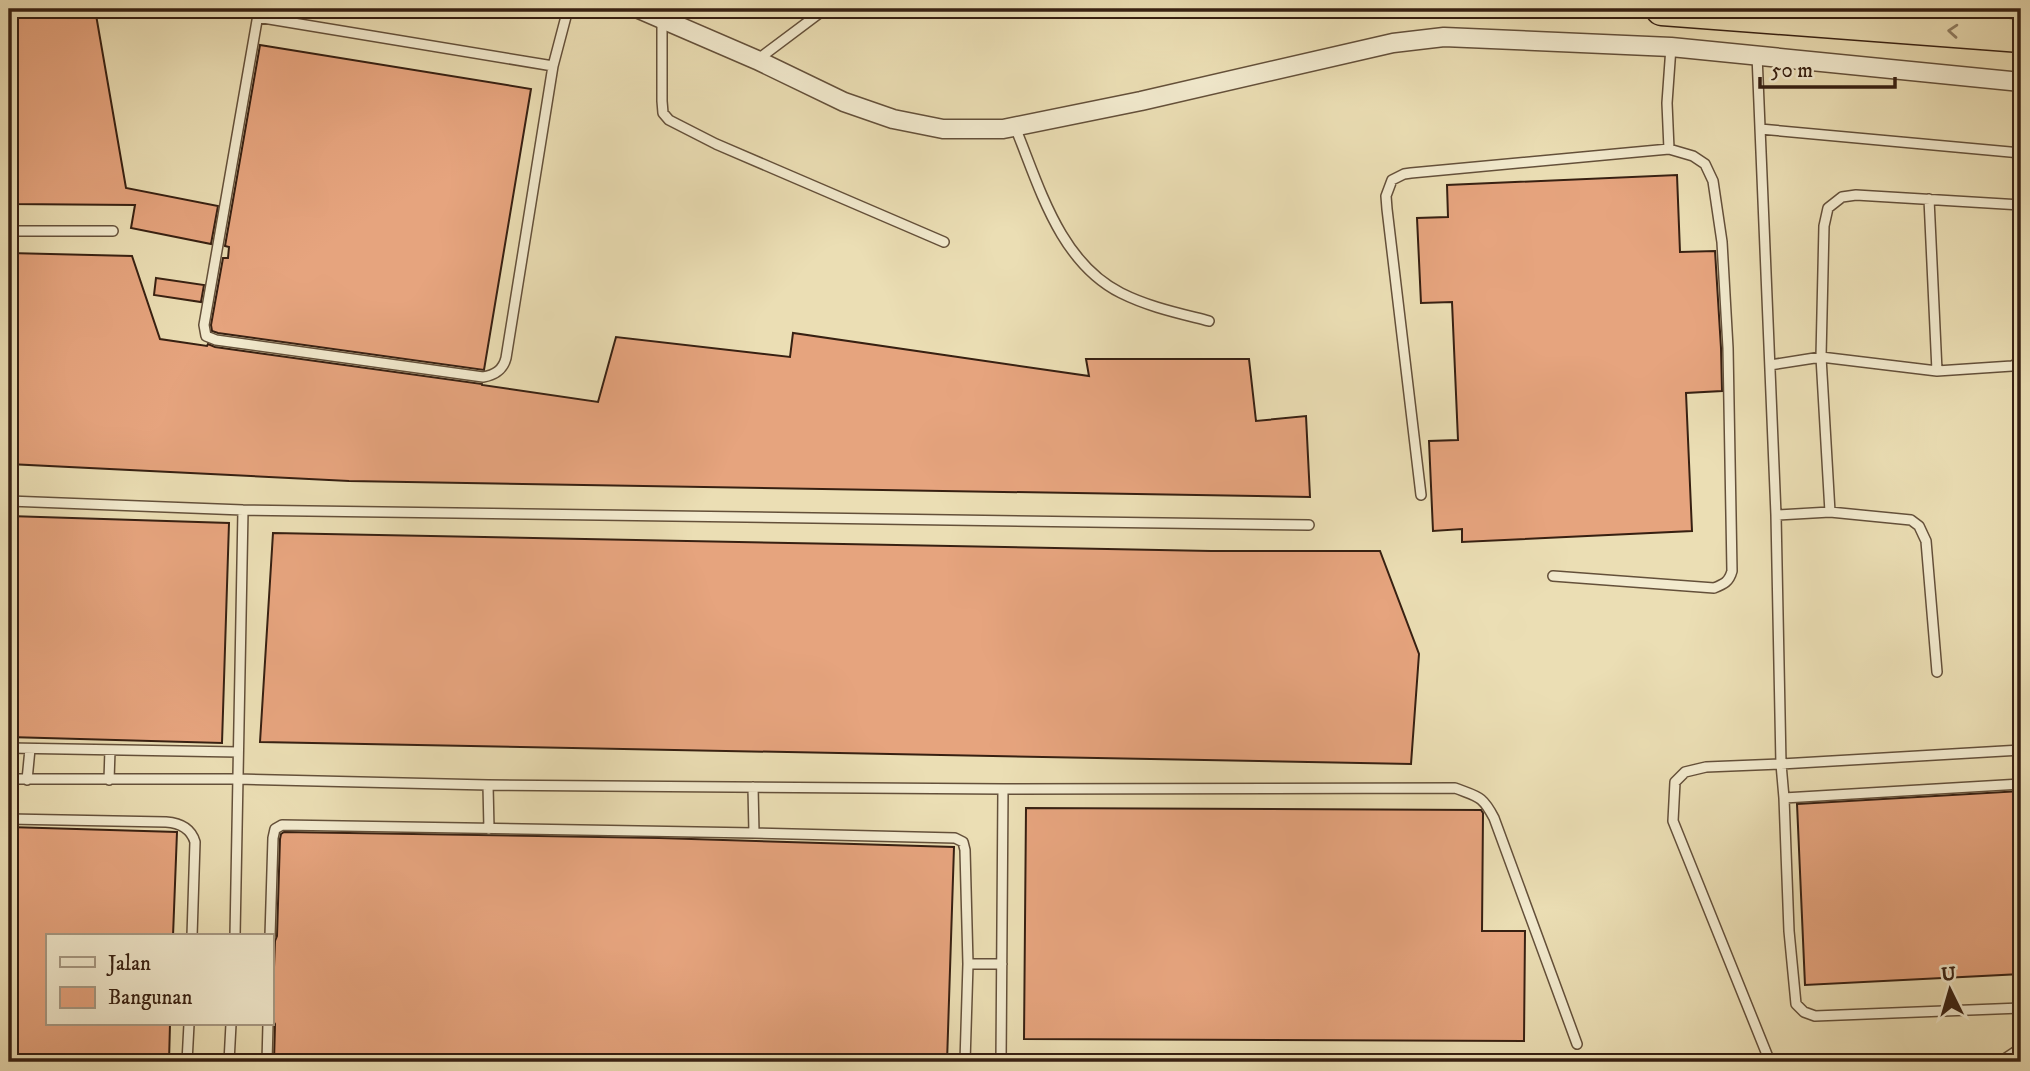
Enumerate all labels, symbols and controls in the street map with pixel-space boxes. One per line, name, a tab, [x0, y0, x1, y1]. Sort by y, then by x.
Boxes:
one-way arrow	[1947, 24, 1958, 39]
scale bar	[1760, 46, 1895, 90]
text: 50 m	[1771, 58, 1813, 84]
legend	[46, 934, 273, 1026]
text: Jalan	[106, 951, 151, 977]
north arrow	[1914, 956, 1984, 1026]
text: U	[1940, 962, 1957, 987]
text: Bangunan	[108, 985, 192, 1011]

